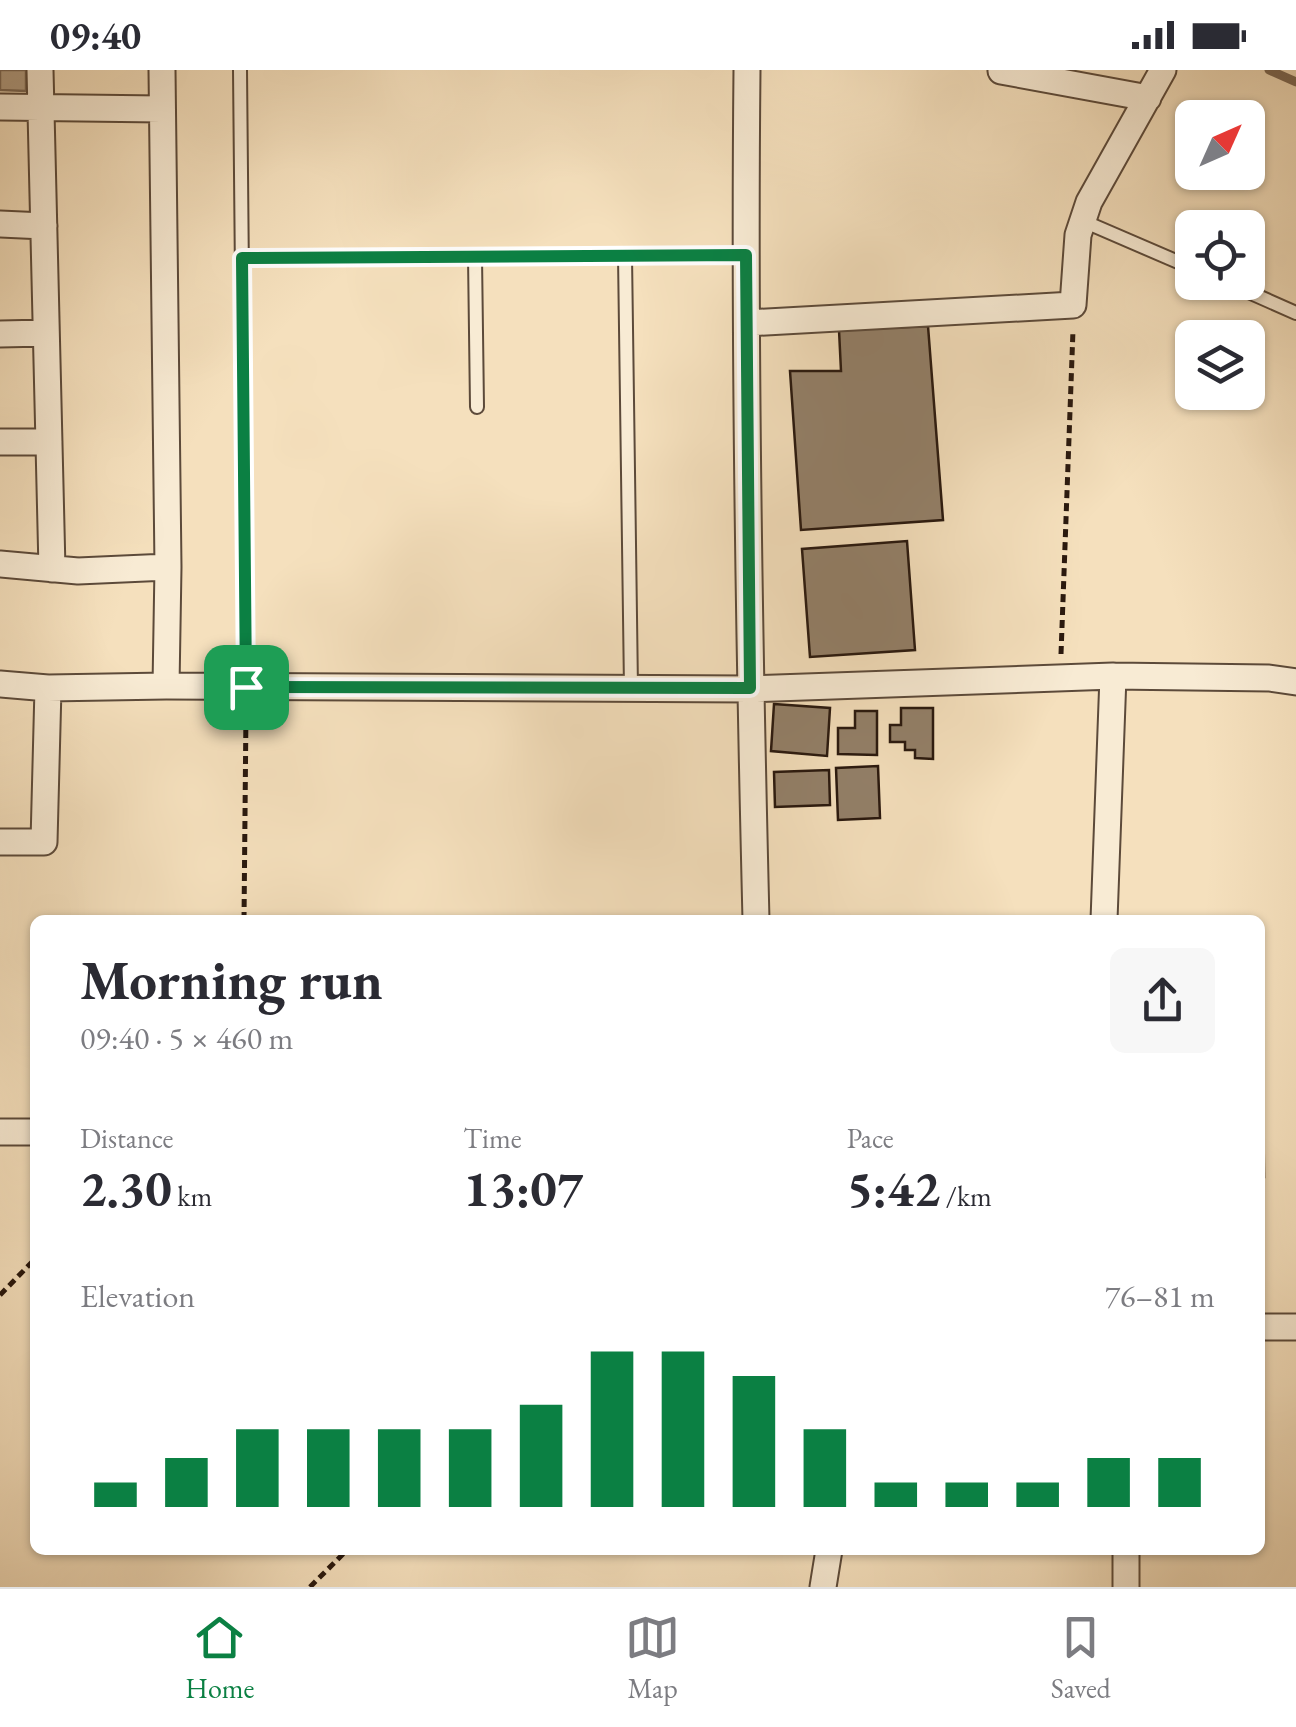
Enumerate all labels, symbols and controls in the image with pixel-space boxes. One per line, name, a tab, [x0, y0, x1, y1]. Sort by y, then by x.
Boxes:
text: 09:40	[50, 11, 141, 60]
north arrow	[1175, 100, 1265, 190]
map controls	[1175, 100, 1265, 410]
button: locate	[1175, 210, 1265, 300]
button: layers	[1175, 320, 1265, 410]
pin	[204, 645, 289, 730]
icon: arrive	[219, 660, 274, 715]
text: Morning run	[80, 944, 383, 1015]
button: share	[1110, 948, 1215, 1053]
text: 09:40 · 5 × 460 m	[80, 1017, 293, 1059]
text: Distance	[80, 1120, 174, 1156]
text: Time	[463, 1120, 522, 1156]
text: Pace	[847, 1120, 894, 1156]
text: 2.30	[80, 1156, 172, 1221]
text: 13:07	[463, 1156, 583, 1221]
text: 5:42	[847, 1156, 940, 1221]
text: km	[172, 1178, 212, 1214]
text: /km	[940, 1178, 992, 1214]
text: Elevation	[80, 1275, 195, 1317]
text: 76–81 m	[1105, 1275, 1215, 1317]
tab: Home	[185, 1610, 255, 1706]
tab: Map	[625, 1610, 680, 1706]
tab: Saved	[1051, 1610, 1111, 1706]

